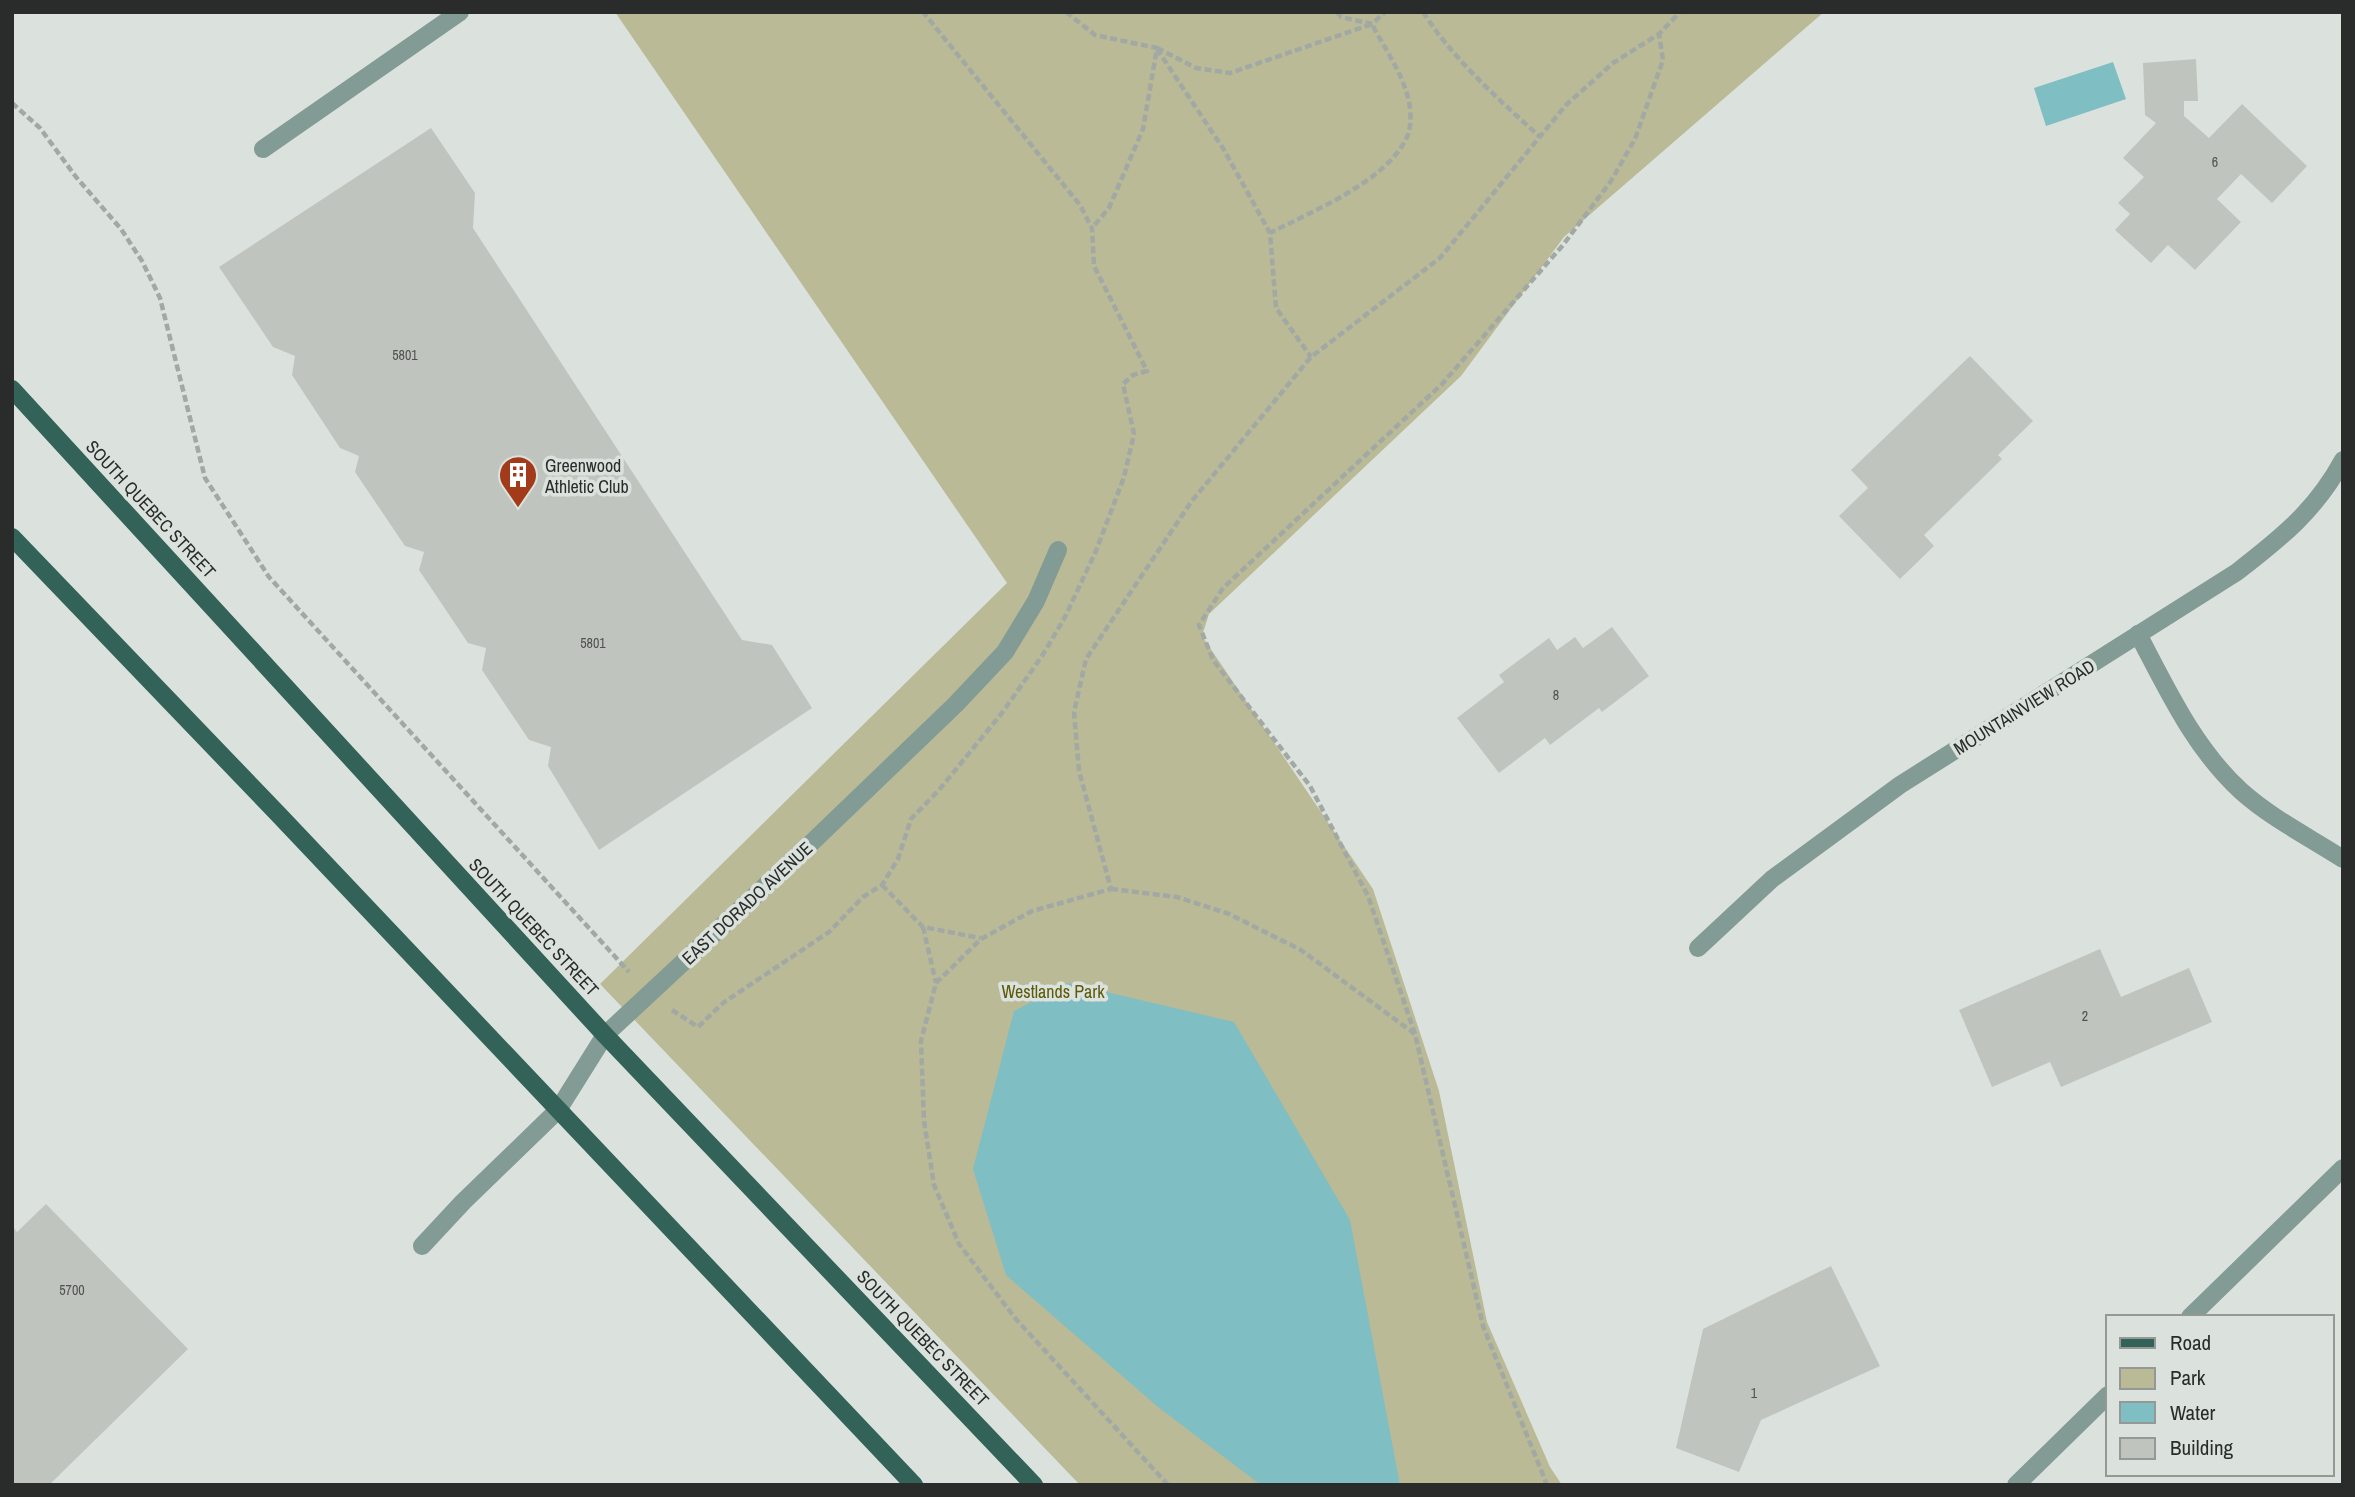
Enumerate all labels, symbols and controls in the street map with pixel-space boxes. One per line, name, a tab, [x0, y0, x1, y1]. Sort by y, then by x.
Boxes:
house number: 6	[2212, 153, 2218, 171]
house number: 5801	[392, 346, 418, 364]
street label: SOUTH QUEBEC STREET	[80, 434, 222, 584]
place label: Greenwood Athletic Club	[544, 453, 629, 499]
building icon: Greenwood Athletic Club	[497, 454, 539, 509]
house number: 5801	[580, 634, 606, 652]
street label: MOUNTAINVIEW ROAD	[1949, 653, 2099, 761]
house number: 8	[1553, 686, 1559, 704]
street label: EAST DORADO AVENUE	[676, 836, 818, 970]
street label: SOUTH QUEBEC STREET	[463, 852, 605, 1002]
park label: Westlands Park	[1001, 979, 1105, 1004]
house number: 2	[2082, 1007, 2088, 1025]
street label: SOUTH QUEBEC STREET	[851, 1264, 995, 1412]
house number: 5700	[59, 1281, 85, 1299]
legend	[2106, 1315, 2334, 1476]
text: Road	[2170, 1328, 2211, 1357]
text: Park	[2170, 1363, 2206, 1392]
house number: 1	[1751, 1384, 1758, 1402]
text: Water	[2170, 1398, 2216, 1427]
text: Building	[2170, 1433, 2234, 1462]

